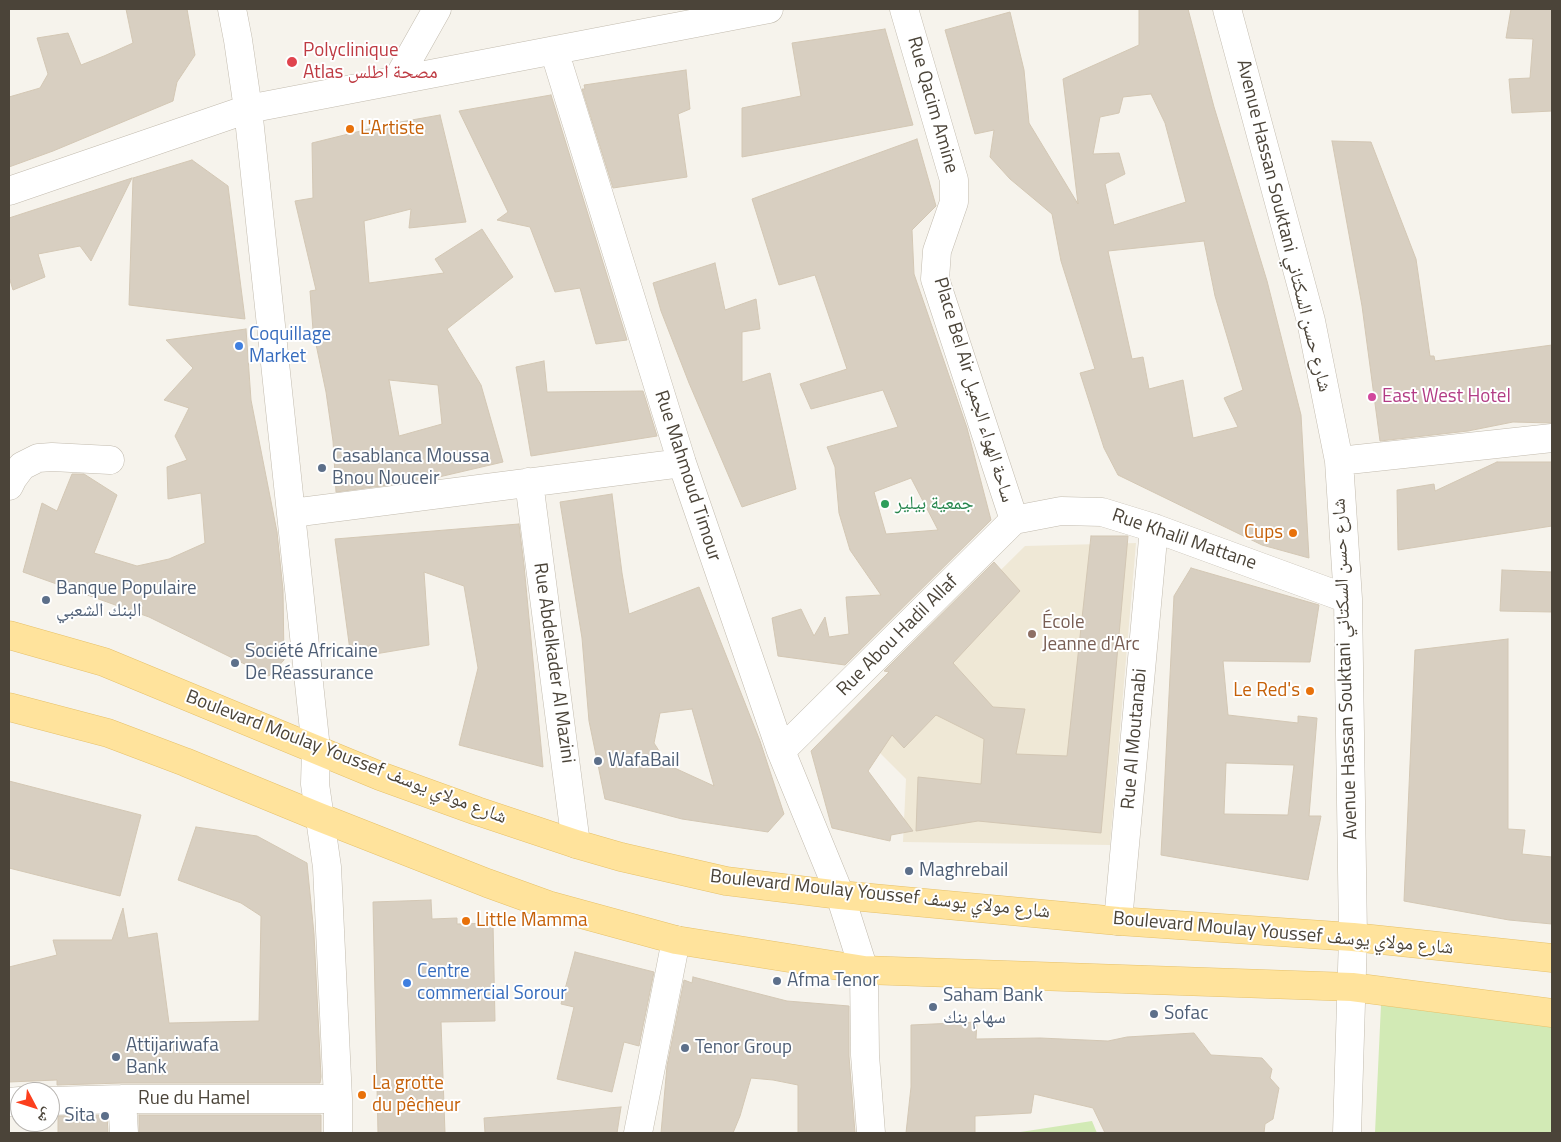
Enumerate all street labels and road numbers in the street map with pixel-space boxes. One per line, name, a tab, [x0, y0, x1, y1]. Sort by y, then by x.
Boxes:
street label: Rue Qacim Amine	[902, 34, 962, 176]
street label: Avenue Hassan Souktani شارع حسن السكتاني	[1231, 57, 1335, 395]
street label: Place Bel Air ساحة الهواء الجميل	[928, 275, 1018, 505]
street label: Rue Mahmoud Timour	[649, 388, 725, 564]
street label: Avenue Hassan Souktani شارع حسن السكتاني	[1329, 498, 1363, 840]
street label: Rue Khalil Mattane	[1109, 505, 1259, 575]
street label: Rue Abdelkader Al Mazini	[528, 561, 578, 765]
street label: Rue Abou Hadil Allaf	[833, 571, 963, 701]
street label: Rue Al Moutanabi	[1117, 668, 1153, 810]
street label: Boulevard Moulay Youssef شارع مولاي يوسف	[182, 686, 510, 830]
street label: Boulevard Moulay Youssef شارع مولاي يوسف	[709, 866, 1051, 924]
street label: Boulevard Moulay Youssef شارع مولاي يوسف	[1112, 908, 1454, 960]
street label: Rue du Hamel	[138, 1088, 250, 1110]

